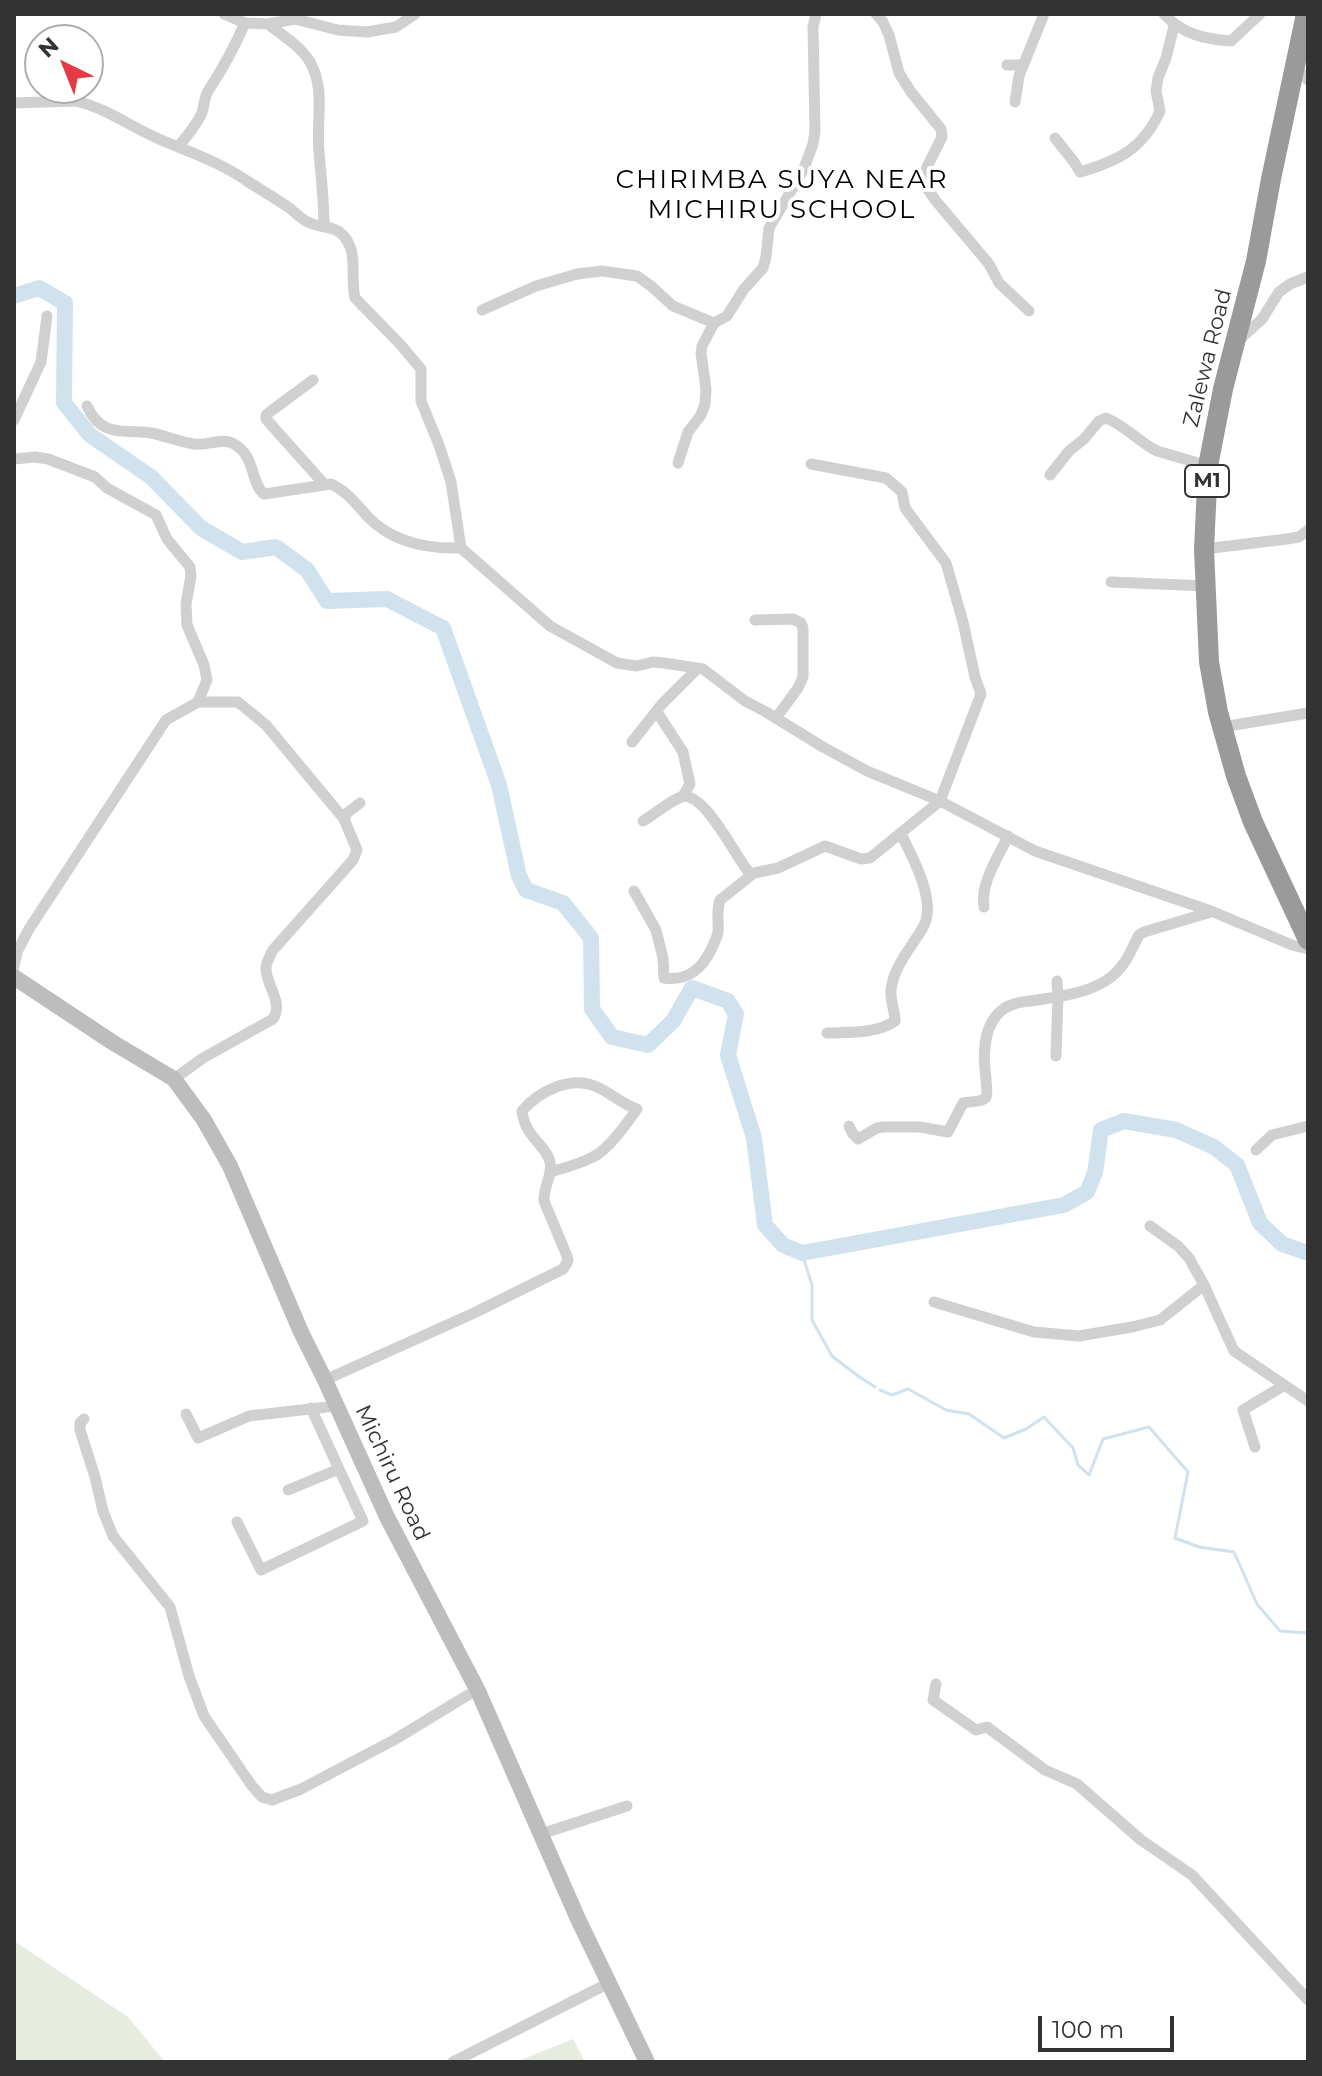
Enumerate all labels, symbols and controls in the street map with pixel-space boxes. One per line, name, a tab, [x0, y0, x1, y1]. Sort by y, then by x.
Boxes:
north arrow	[24, 24, 104, 104]
text: N	[33, 32, 64, 63]
district label: CHIRIMBA SUYA NEAR MICHIRU SCHOOL	[616, 164, 948, 226]
street label: Zalewa Road	[1178, 286, 1238, 430]
road number: M1	[1185, 465, 1229, 497]
street label: Michiru Road	[349, 1401, 435, 1545]
scale bar	[1042, 2000, 1178, 2050]
text: 100 m	[1052, 2015, 1124, 2044]

